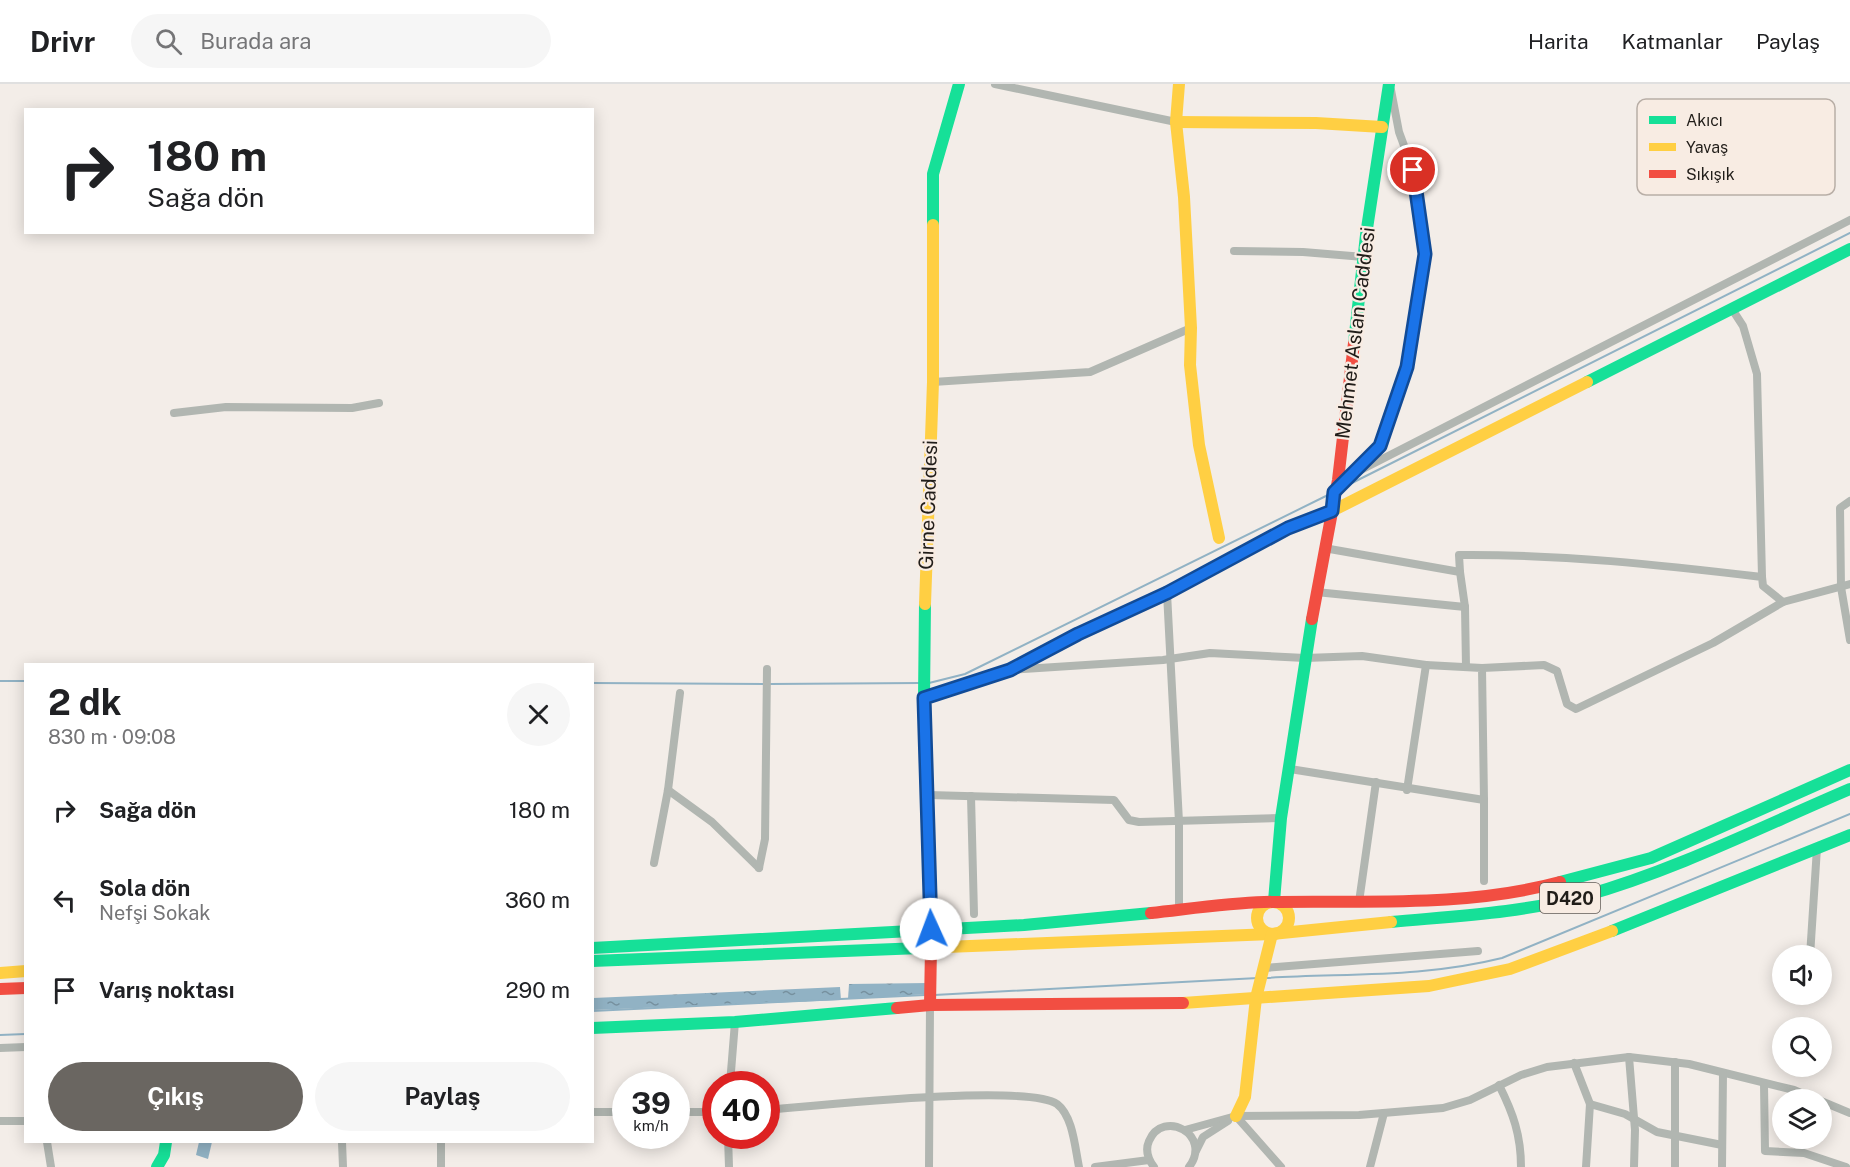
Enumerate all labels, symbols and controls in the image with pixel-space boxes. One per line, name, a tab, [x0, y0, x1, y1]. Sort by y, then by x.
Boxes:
search box	[131, 14, 551, 68]
text: Drivr	[30, 25, 95, 58]
icon: search	[152, 25, 185, 58]
text: Burada ara	[200, 28, 311, 54]
text: Harita	[1528, 29, 1589, 54]
text: Katmanlar	[1622, 29, 1723, 54]
text: Paylaş	[1756, 29, 1820, 54]
legend	[1637, 99, 1835, 195]
text: Akıcı	[1686, 111, 1723, 130]
text: 180 m	[147, 131, 267, 180]
icon: right	[48, 132, 126, 210]
text: Yavaş	[1686, 138, 1728, 157]
pin	[1387, 144, 1438, 195]
icon: arrive	[1396, 153, 1429, 186]
text: Sıkışık	[1686, 165, 1735, 184]
text: Sağa dön	[147, 181, 264, 213]
street label: Mehmet Aslan Caddesi	[1330, 226, 1380, 440]
street label: Girne Caddesi	[914, 440, 942, 570]
text: 2 dk	[48, 681, 122, 723]
button: close	[507, 683, 570, 746]
text: 830 m · 09:08	[48, 725, 176, 749]
icon: right	[48, 794, 81, 827]
text: Sağa dön	[99, 797, 196, 823]
text: 180 m	[509, 797, 570, 823]
text: Sola dön	[99, 875, 190, 901]
road number: D420	[1540, 883, 1600, 913]
icon: left	[48, 884, 81, 917]
text: 360 m	[505, 887, 570, 913]
position arrow	[899, 897, 963, 961]
text: Nefşi Sokak	[99, 901, 210, 925]
map controls	[1772, 945, 1832, 1149]
button: sound	[1772, 945, 1832, 1005]
icon: arrive	[48, 974, 81, 1007]
text: Varış noktası	[99, 977, 234, 1003]
text: 290 m	[505, 977, 570, 1003]
button: search	[1772, 1017, 1832, 1077]
button: Çıkış	[48, 1062, 303, 1131]
button: Paylaş	[315, 1062, 570, 1131]
speed limit sign: 40	[702, 1071, 780, 1149]
text: 39	[631, 1085, 671, 1121]
button: layers	[1772, 1089, 1832, 1149]
text: km/h	[633, 1117, 669, 1134]

